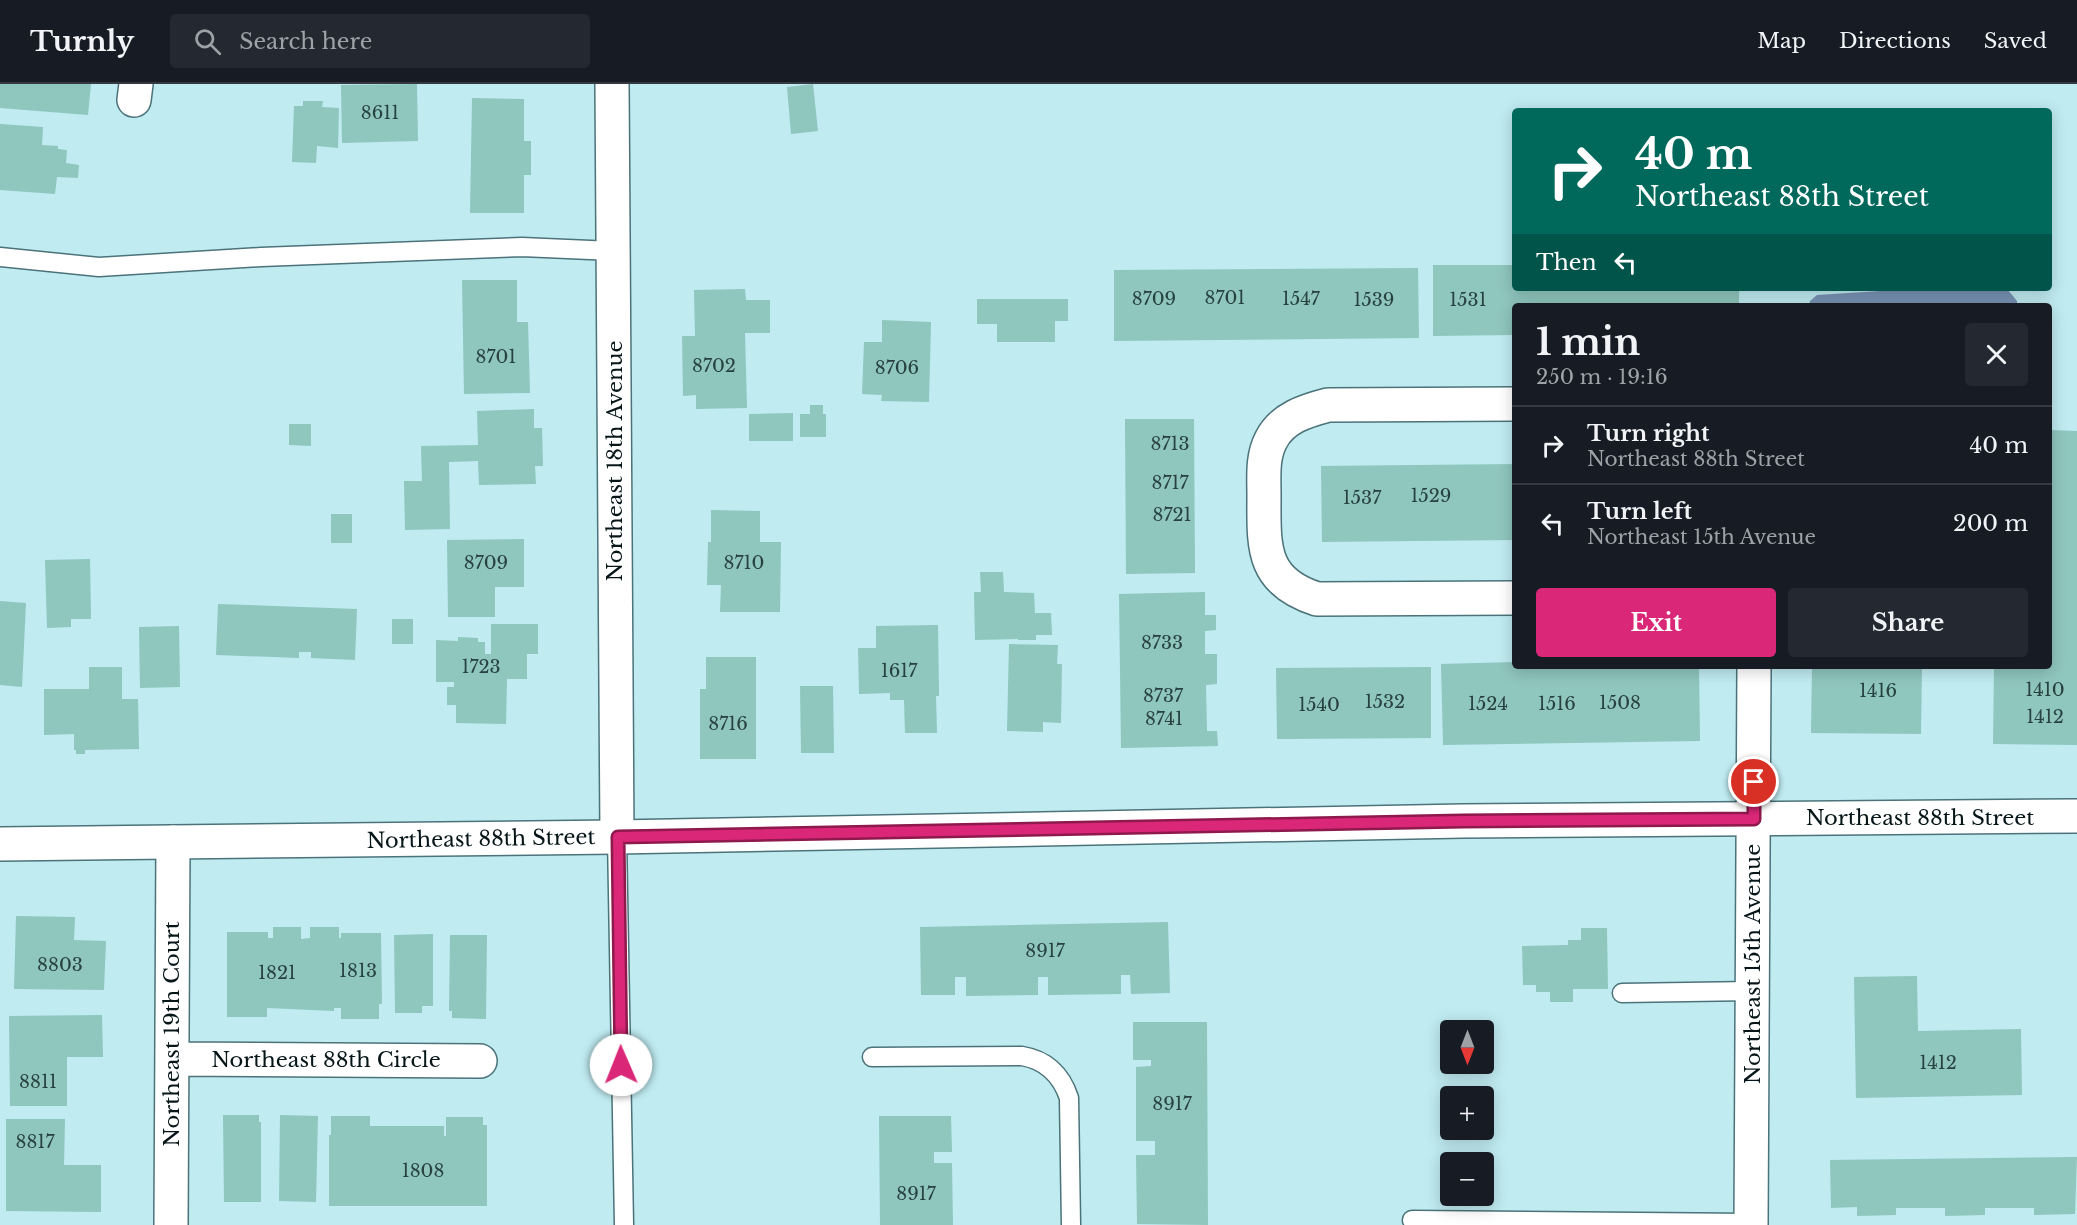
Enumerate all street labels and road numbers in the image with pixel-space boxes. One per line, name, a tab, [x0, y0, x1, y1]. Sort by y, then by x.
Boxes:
street label: Northeast 18th Avenue	[602, 340, 628, 582]
street label: Northeast 88th Street	[1806, 805, 2034, 831]
street label: Northeast 88th Street	[366, 824, 596, 854]
street label: Northeast 15th Avenue	[1740, 844, 1766, 1084]
street label: Northeast 19th Court	[159, 921, 185, 1147]
street label: Northeast 88th Circle	[211, 1047, 441, 1073]

